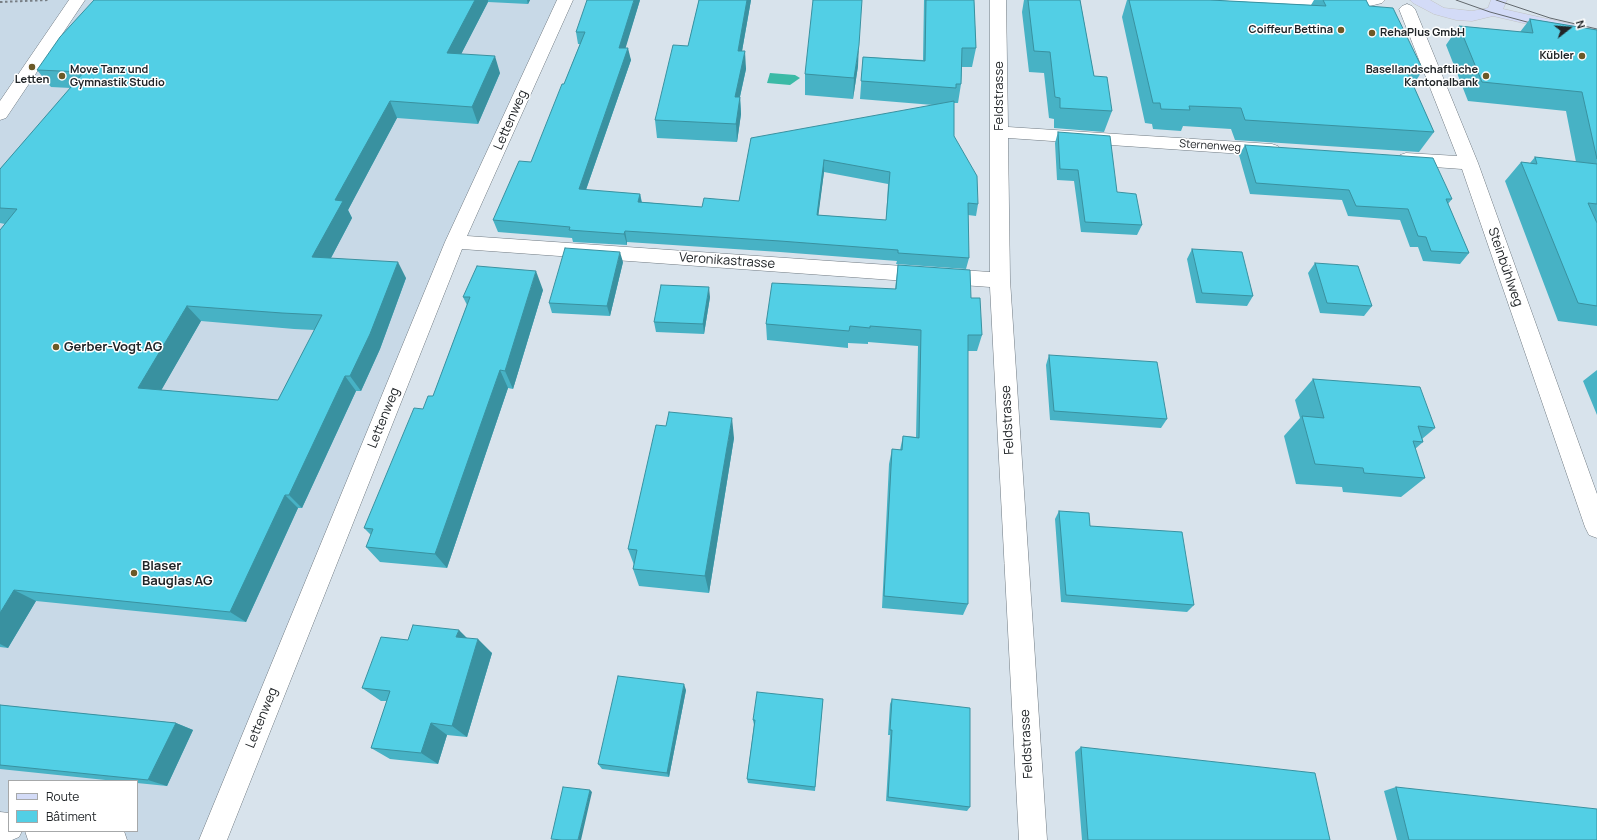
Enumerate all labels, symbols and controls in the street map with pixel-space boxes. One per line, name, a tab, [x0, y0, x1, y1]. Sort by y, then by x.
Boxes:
north arrow	[1549, 8, 1589, 48]
text: N	[1573, 18, 1589, 30]
place label: Coiffeur Bettina	[1249, 23, 1333, 37]
marker: Coiffeur Bettina	[1336, 25, 1346, 35]
place label: RehaPlus GmbH	[1380, 26, 1465, 40]
marker: RehaPlus GmbH	[1367, 28, 1377, 38]
place label: Kübler	[1540, 49, 1574, 63]
marker: Kübler	[1577, 51, 1587, 61]
street label: Feldstrasse	[991, 61, 1007, 131]
marker: Letten	[27, 62, 37, 72]
place label: Move Tanz und Gymnastik Studio	[70, 63, 165, 89]
place label: Basellandschaftliche Kantonalbank	[1366, 63, 1478, 89]
marker: Move Tanz und Gymnastik Studio	[57, 71, 67, 81]
marker: Basellandschaftliche Kantonalbank	[1481, 71, 1491, 81]
place label: Letten	[15, 73, 49, 87]
street label: Lettenweg	[491, 88, 531, 152]
street label: Sternenweg	[1179, 137, 1241, 155]
street label: Steinbühlweg	[1484, 225, 1526, 309]
street label: Veronikastrasse	[678, 250, 776, 272]
place label: Gerber-Vogt AG	[64, 339, 162, 355]
marker: Gerber-Vogt AG	[51, 342, 61, 352]
street label: Lettenweg	[365, 385, 403, 451]
street label: Feldstrasse	[998, 385, 1018, 455]
place label: Blaser Bauglas AG	[142, 558, 213, 589]
marker: Blaser Bauglas AG	[129, 568, 139, 578]
street label: Lettenweg	[243, 685, 281, 751]
street label: Feldstrasse	[1017, 709, 1037, 779]
legend	[8, 780, 138, 832]
text: Route	[46, 788, 79, 805]
text: Bâtiment	[46, 808, 97, 825]

